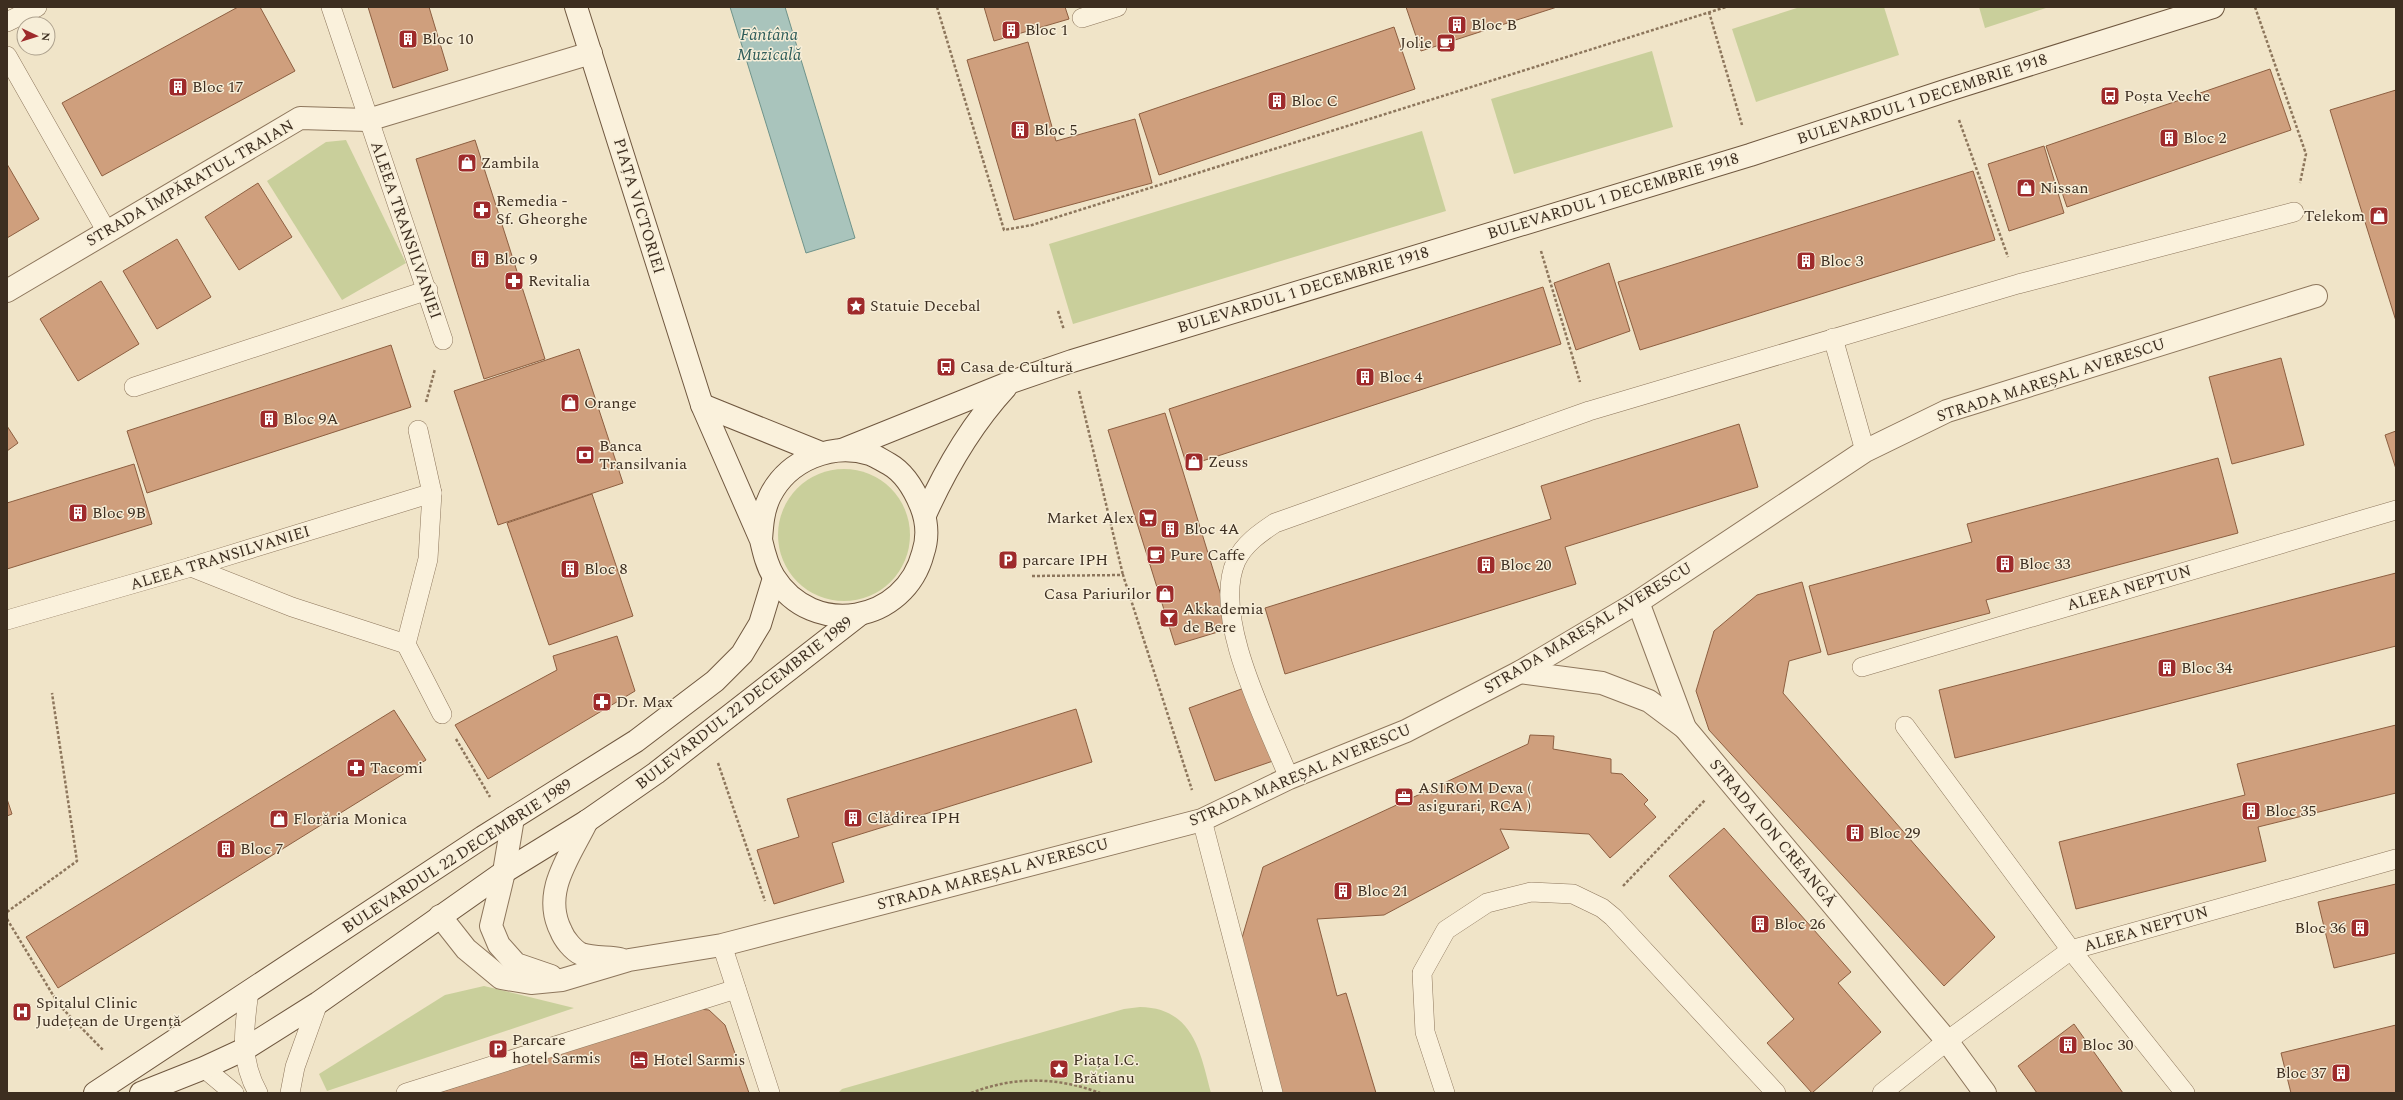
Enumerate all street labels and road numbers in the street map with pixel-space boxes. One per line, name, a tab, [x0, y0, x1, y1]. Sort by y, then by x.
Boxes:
street label: BULEVARDUL 1 DECEMBRIE 1918	[1794, 47, 2050, 151]
street label: STRADA ÎMPĂRATUL TRAIAN	[82, 113, 298, 253]
street label: PIAȚA VICTORIEI	[607, 135, 671, 277]
street label: ALEEA TRANSILVANIEI	[364, 138, 448, 322]
street label: BULEVARDUL 1 DECEMBRIE 1918	[1484, 146, 1742, 246]
street label: BULEVARDUL 1 DECEMBRIE 1918	[1174, 240, 1432, 340]
street label: STRADA MAREȘAL AVERESCU	[1933, 332, 2169, 428]
street label: ALEEA TRANSILVANIEI	[127, 519, 313, 597]
street label: STRADA MAREȘAL AVERESCU	[1479, 556, 1697, 700]
street label: ALEEA NEPTUN	[2064, 559, 2194, 617]
street label: BULEVARDUL 22 DECEMBRIE 1989	[630, 610, 858, 796]
street label: STRADA MAREȘAL AVERESCU	[1185, 717, 1415, 833]
street label: STRADA ION CREANGĂ	[1704, 754, 1842, 912]
street label: BULEVARDUL 22 DECEMBRIE 1989	[337, 772, 577, 940]
street label: STRADA MAREȘAL AVERESCU	[874, 831, 1112, 917]
street label: ALEEA NEPTUN	[2081, 900, 2211, 958]

